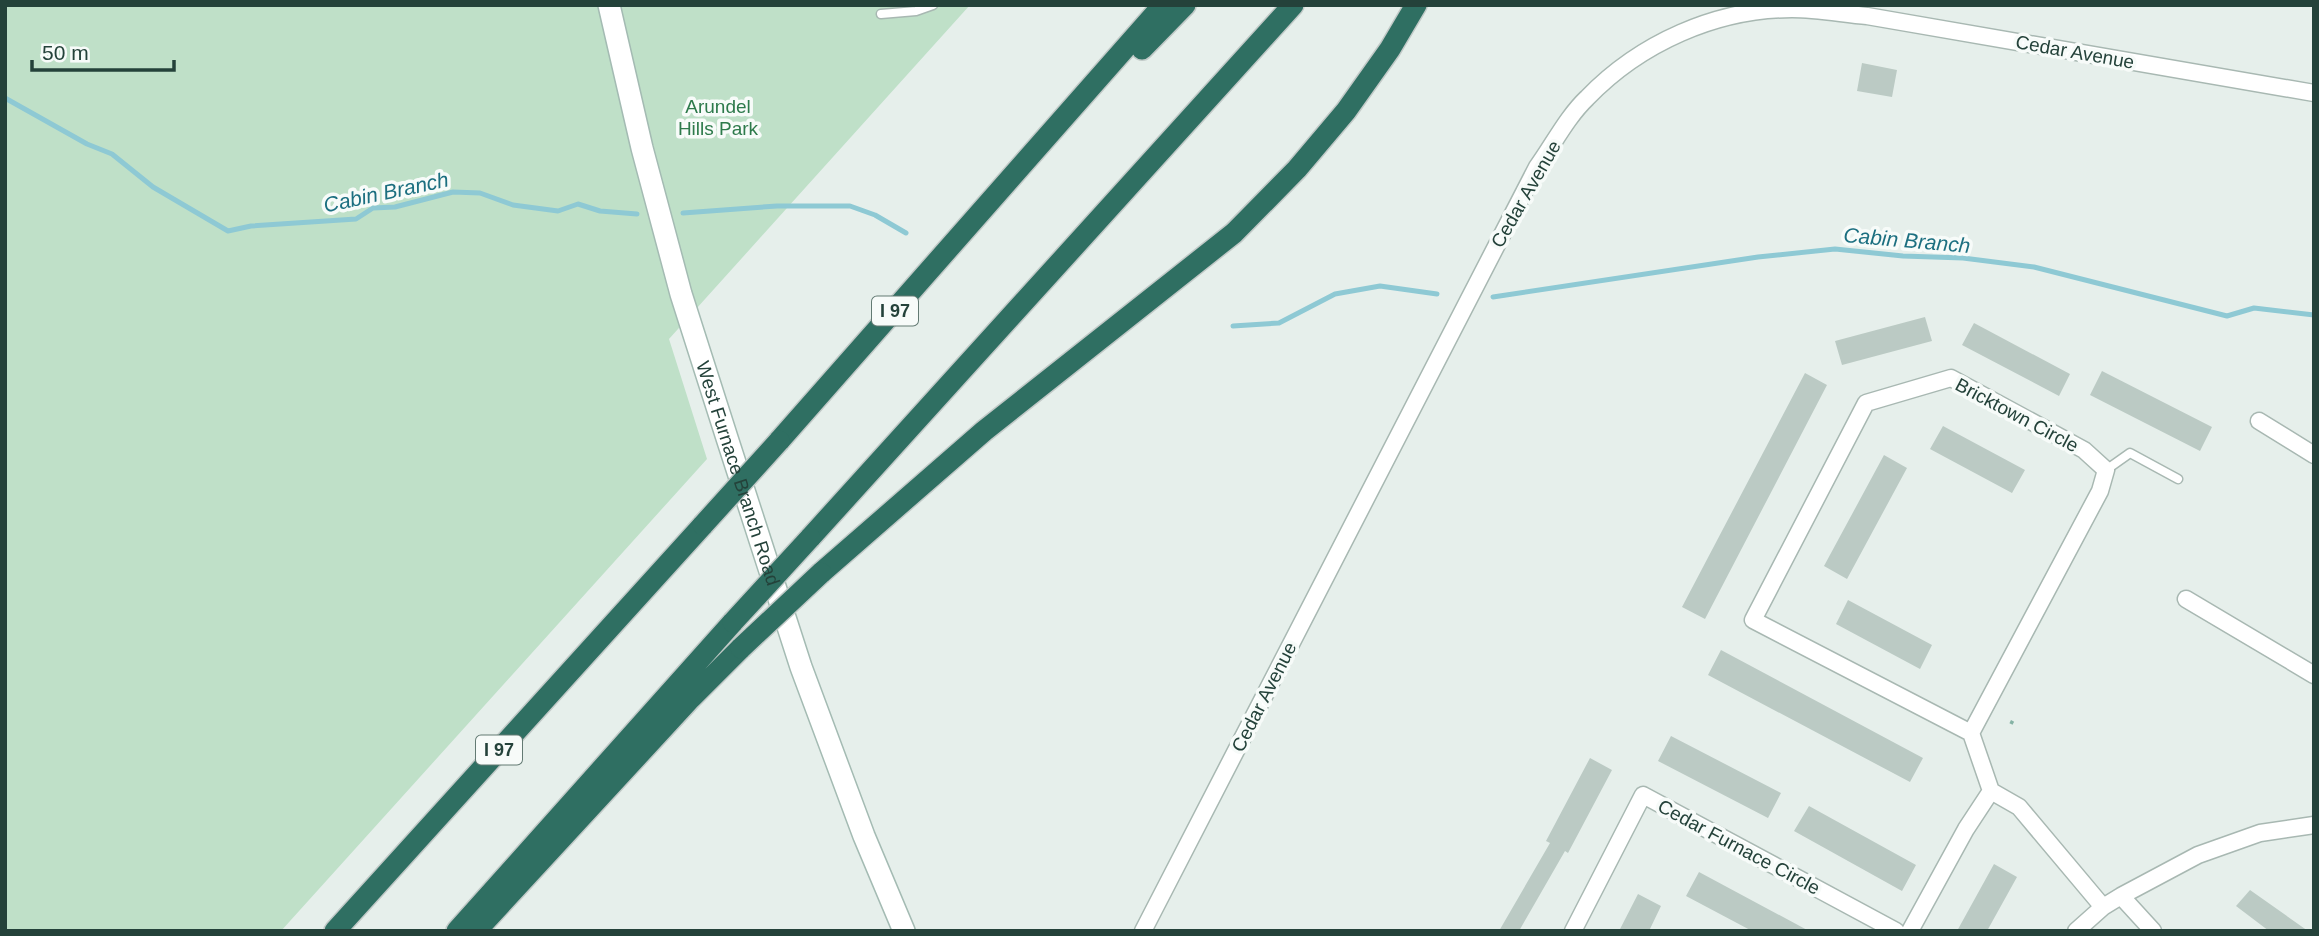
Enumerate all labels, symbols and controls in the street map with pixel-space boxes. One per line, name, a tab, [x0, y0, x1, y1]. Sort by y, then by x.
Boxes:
scale bar	[32, 28, 173, 72]
street label: Cedar Avenue	[2014, 31, 2136, 73]
text: 50 m	[42, 41, 89, 64]
park label: Arundel Hills Park	[678, 96, 759, 139]
street label: Cedar Avenue	[1487, 137, 1565, 251]
water label: Cabin Branch	[321, 168, 451, 216]
water label: Cabin Branch	[1843, 223, 1971, 257]
road number: I 97	[872, 296, 918, 326]
street label: West Furnace Branch Road	[693, 358, 784, 588]
street label: Bricktown Circle	[1952, 374, 2082, 456]
street label: Cedar Avenue	[1227, 639, 1301, 755]
road number: I 97	[476, 736, 522, 764]
street label: Cedar Furnace Circle	[1654, 795, 1824, 899]

